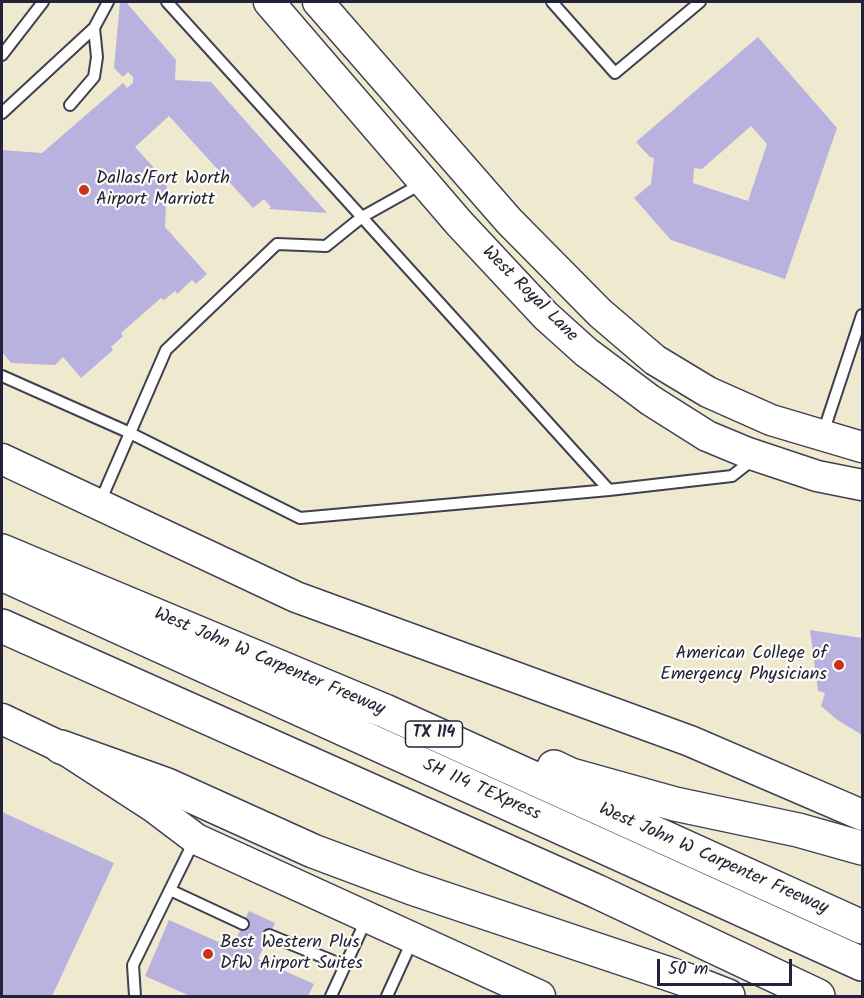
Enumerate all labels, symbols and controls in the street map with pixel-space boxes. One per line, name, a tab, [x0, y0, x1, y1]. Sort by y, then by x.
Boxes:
place label: Dallas/Fort Worth Airport Marriott	[96, 169, 230, 212]
marker: Dallas/Fort Worth Airport Marriott	[77, 183, 91, 197]
street label: West Royal Lane	[476, 242, 582, 348]
street label: West John W Carpenter Freeway	[150, 604, 388, 722]
place label: American College of Emergency Physicians	[660, 644, 827, 686]
marker: American College of Emergency Physicians	[832, 658, 846, 672]
road number: TX 114	[406, 721, 462, 747]
street label: SH 114 TEXpress	[419, 755, 543, 827]
street label: West John W Carpenter Freeway	[595, 800, 831, 920]
place label: Best Western Plus DfW Airport Suites	[220, 933, 363, 976]
marker: Best Western Plus DfW Airport Suites	[201, 947, 215, 961]
scale bar	[660, 947, 795, 985]
text: 50 m	[668, 955, 708, 984]

